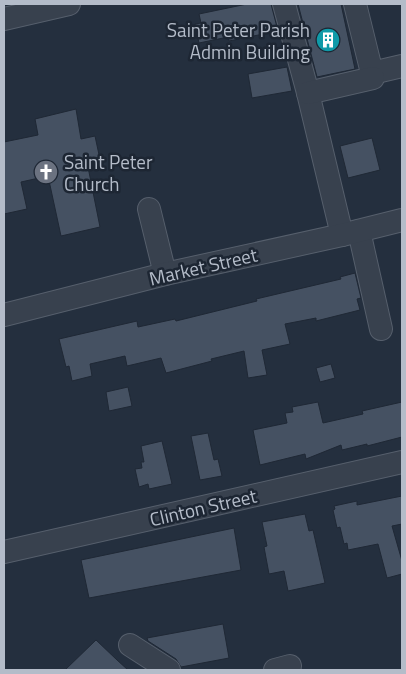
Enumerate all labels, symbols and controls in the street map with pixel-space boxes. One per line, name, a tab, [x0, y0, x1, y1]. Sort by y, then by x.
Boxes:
place label: Saint Peter Parish Admin Building	[167, 15, 310, 66]
building icon: Saint Peter Parish Admin Building	[315, 27, 341, 53]
place label: Saint Peter Church	[64, 147, 153, 198]
church icon: Saint Peter Church	[33, 159, 59, 185]
street label: Market Street	[146, 239, 260, 293]
street label: Clinton Street	[147, 481, 260, 533]

